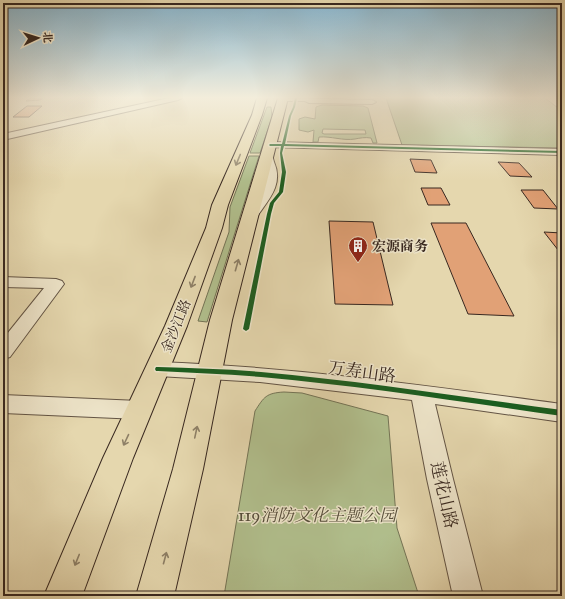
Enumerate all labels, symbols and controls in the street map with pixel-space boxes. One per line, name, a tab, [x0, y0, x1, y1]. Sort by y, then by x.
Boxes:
north arrow	[18, 18, 58, 58]
text: 北	[41, 31, 54, 43]
one-way arrow	[234, 154, 241, 166]
building icon: 宏源商务	[347, 235, 369, 263]
place label: 宏源商务	[372, 238, 428, 255]
one-way arrow	[234, 259, 241, 272]
one-way arrow	[189, 275, 197, 287]
street label: 金沙江路	[158, 297, 194, 355]
street label: 万寿山路	[327, 357, 397, 387]
one-way arrow	[193, 426, 201, 439]
one-way arrow	[122, 434, 129, 446]
street label: 莲花山路	[426, 460, 462, 530]
park label: 119消防文化主题公园	[238, 505, 399, 526]
one-way arrow	[162, 552, 169, 565]
one-way arrow	[72, 554, 80, 566]

